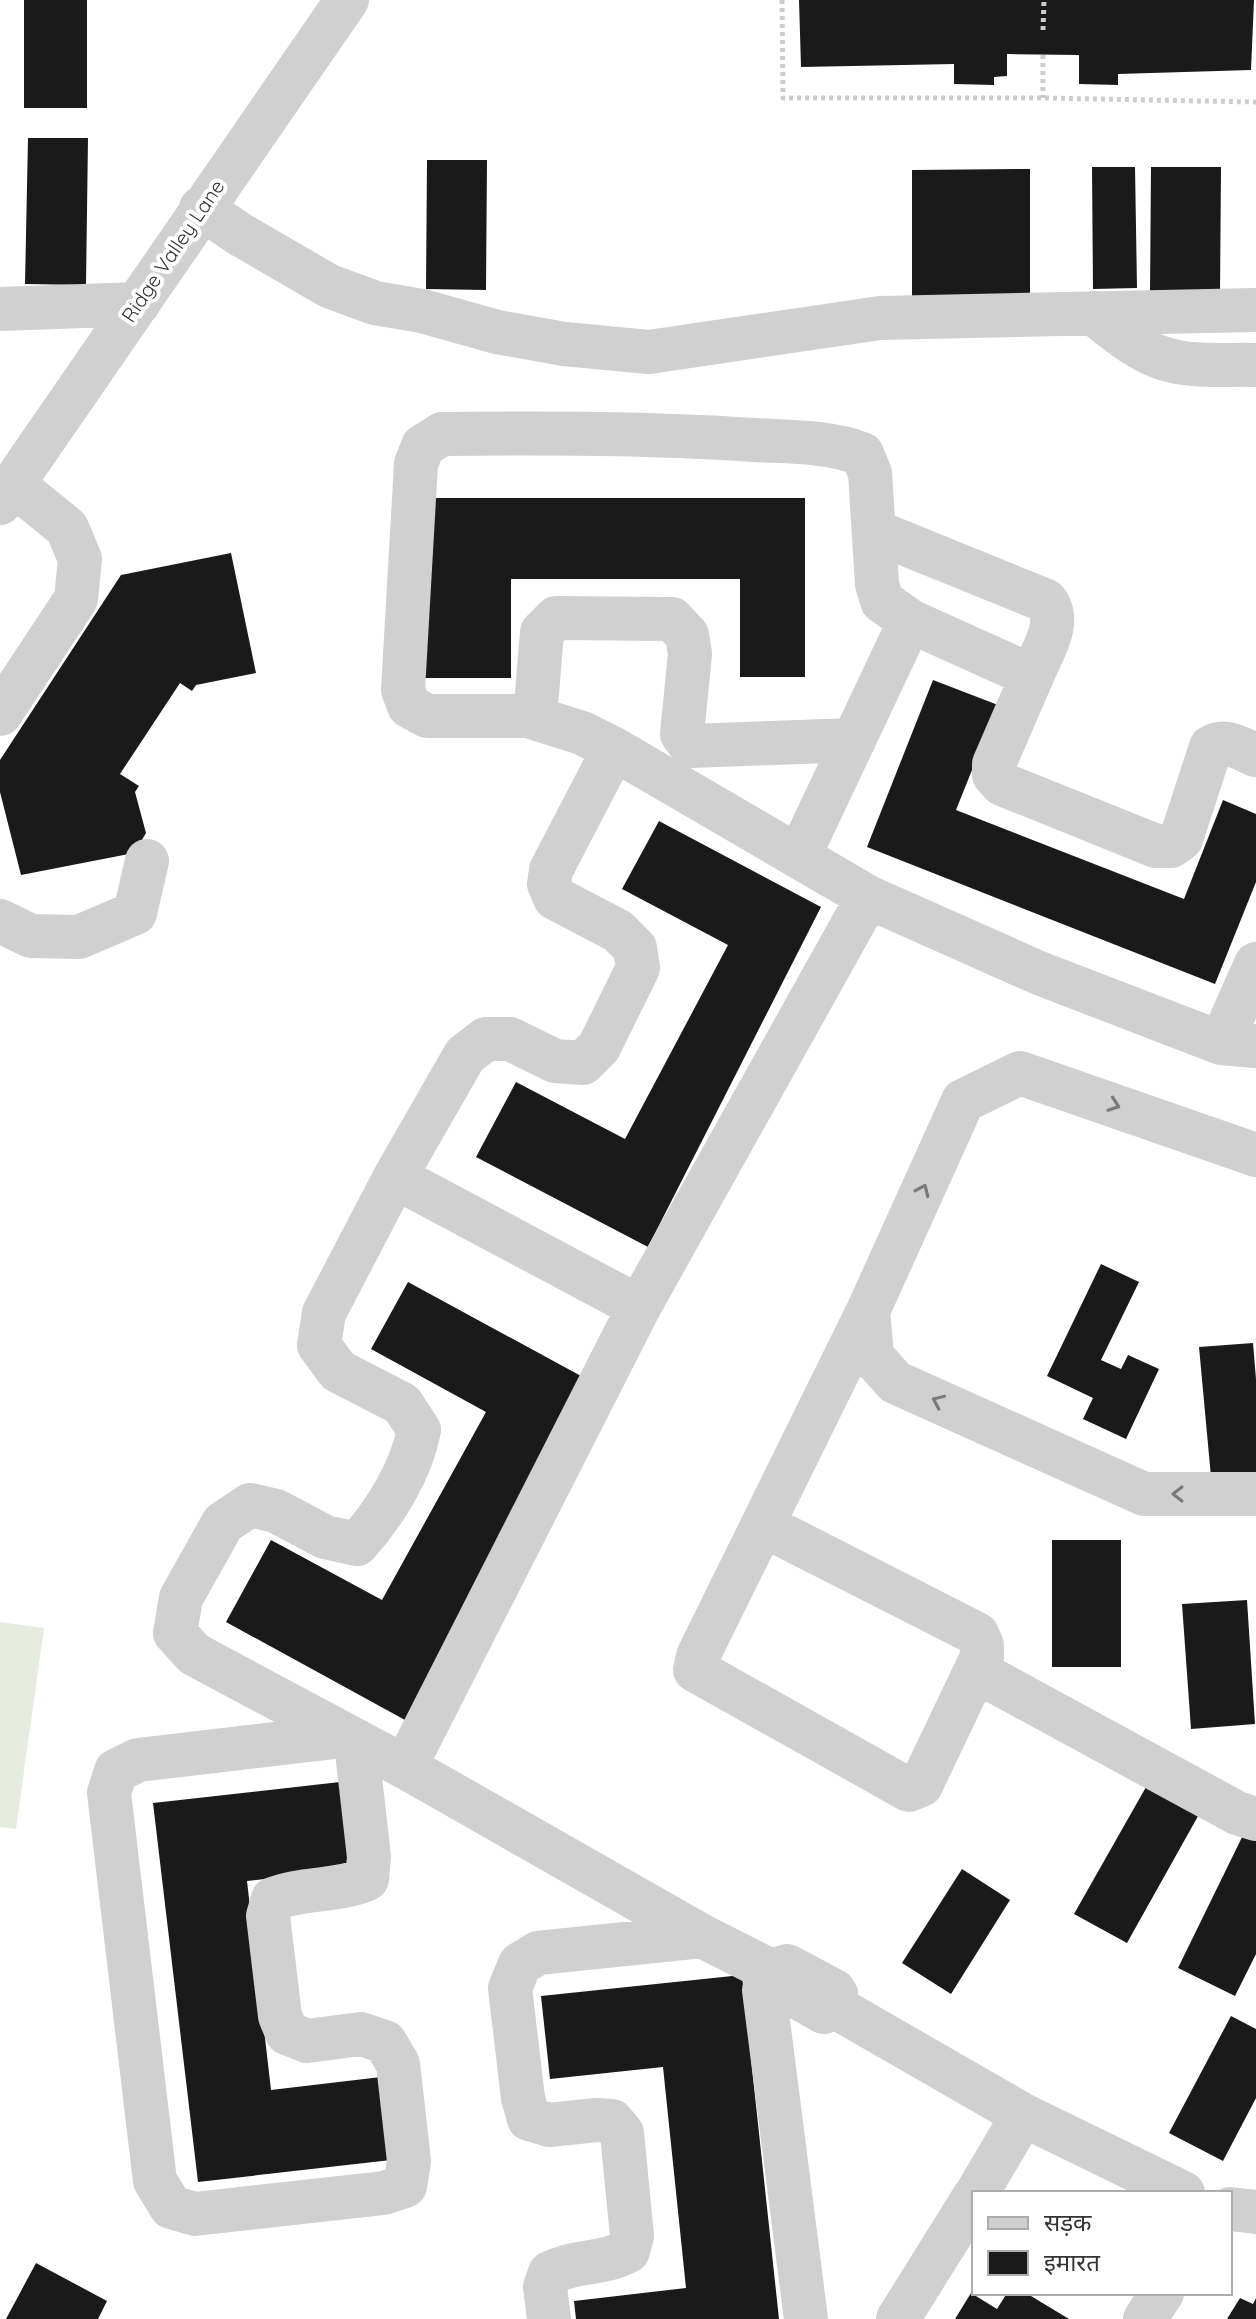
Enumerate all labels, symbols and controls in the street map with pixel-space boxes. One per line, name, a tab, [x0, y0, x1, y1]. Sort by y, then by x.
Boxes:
street label: Ridge Valley Lane	[116, 175, 229, 327]
one-way arrow	[1106, 1096, 1120, 1112]
one-way arrow	[913, 1183, 929, 1198]
one-way arrow	[932, 1395, 946, 1411]
one-way arrow	[1171, 1485, 1184, 1503]
legend	[972, 2191, 1232, 2295]
text: सड़क	[1044, 2207, 1092, 2237]
text: इमारत	[1044, 2247, 1101, 2277]

